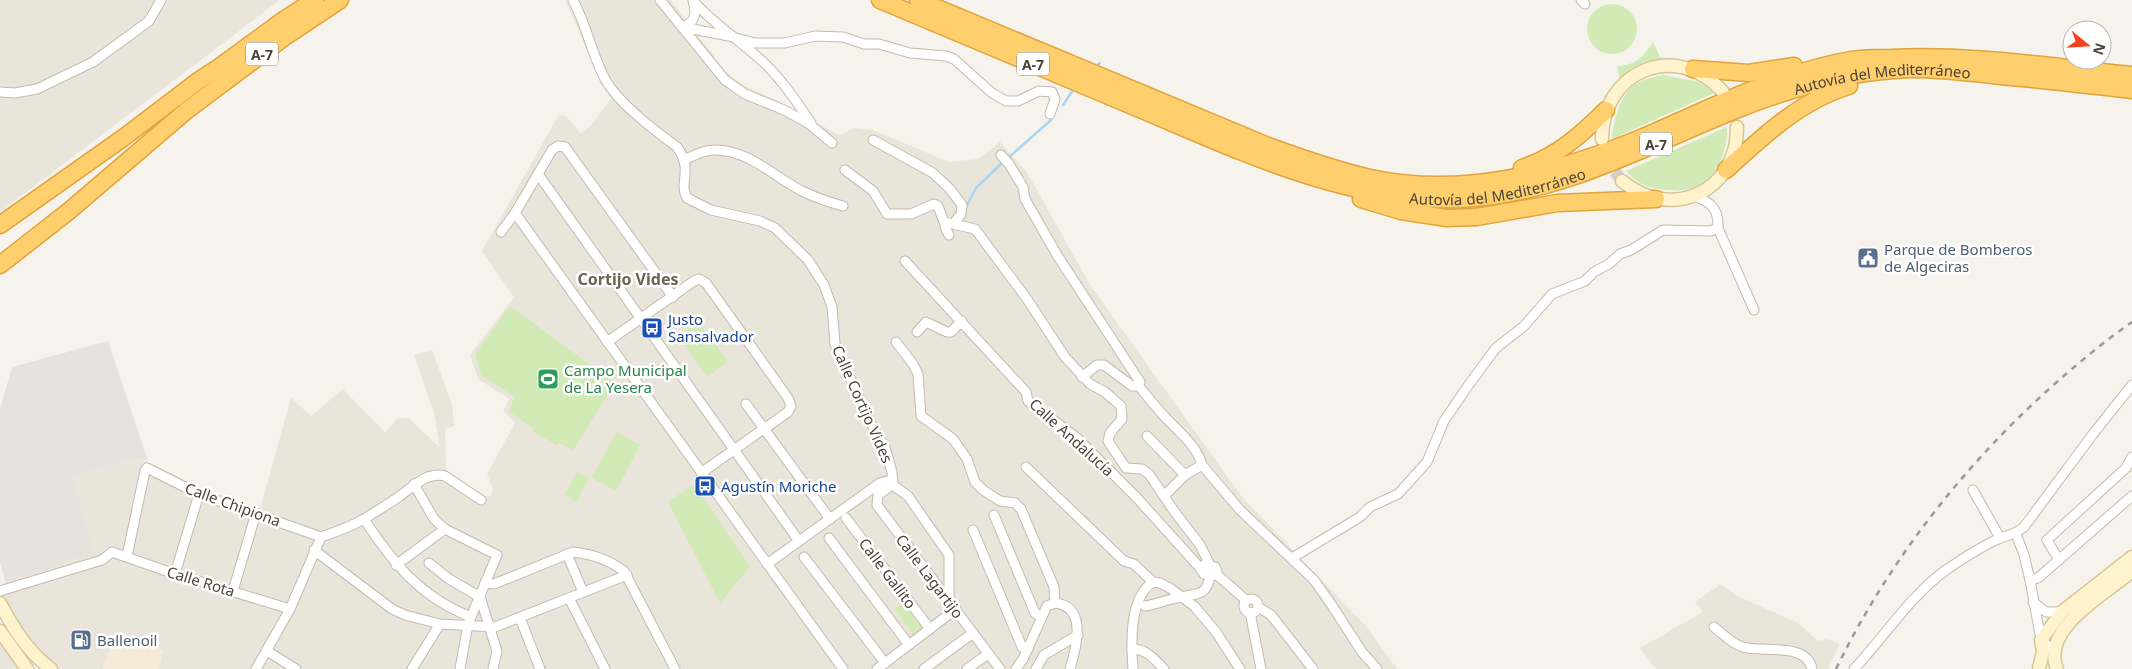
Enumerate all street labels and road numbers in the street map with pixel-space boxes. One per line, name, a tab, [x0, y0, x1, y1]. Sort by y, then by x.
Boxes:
road number: A-7	[246, 42, 278, 66]
road number: A-7	[1017, 52, 1049, 76]
street label: Autovía del Mediterráneo	[1791, 59, 1972, 99]
road number: A-7	[1640, 132, 1672, 156]
street label: Autovía del Mediterráneo	[1409, 163, 1588, 209]
street label: Calle Cortijo Vides	[828, 342, 898, 466]
street label: Calle Andalucía	[1026, 394, 1118, 480]
street label: Calle Chipiona	[182, 477, 284, 531]
street label: Calle Lagartijo	[892, 530, 968, 622]
street label: Calle Gallito	[855, 534, 921, 612]
street label: Calle Rota	[164, 561, 238, 601]

